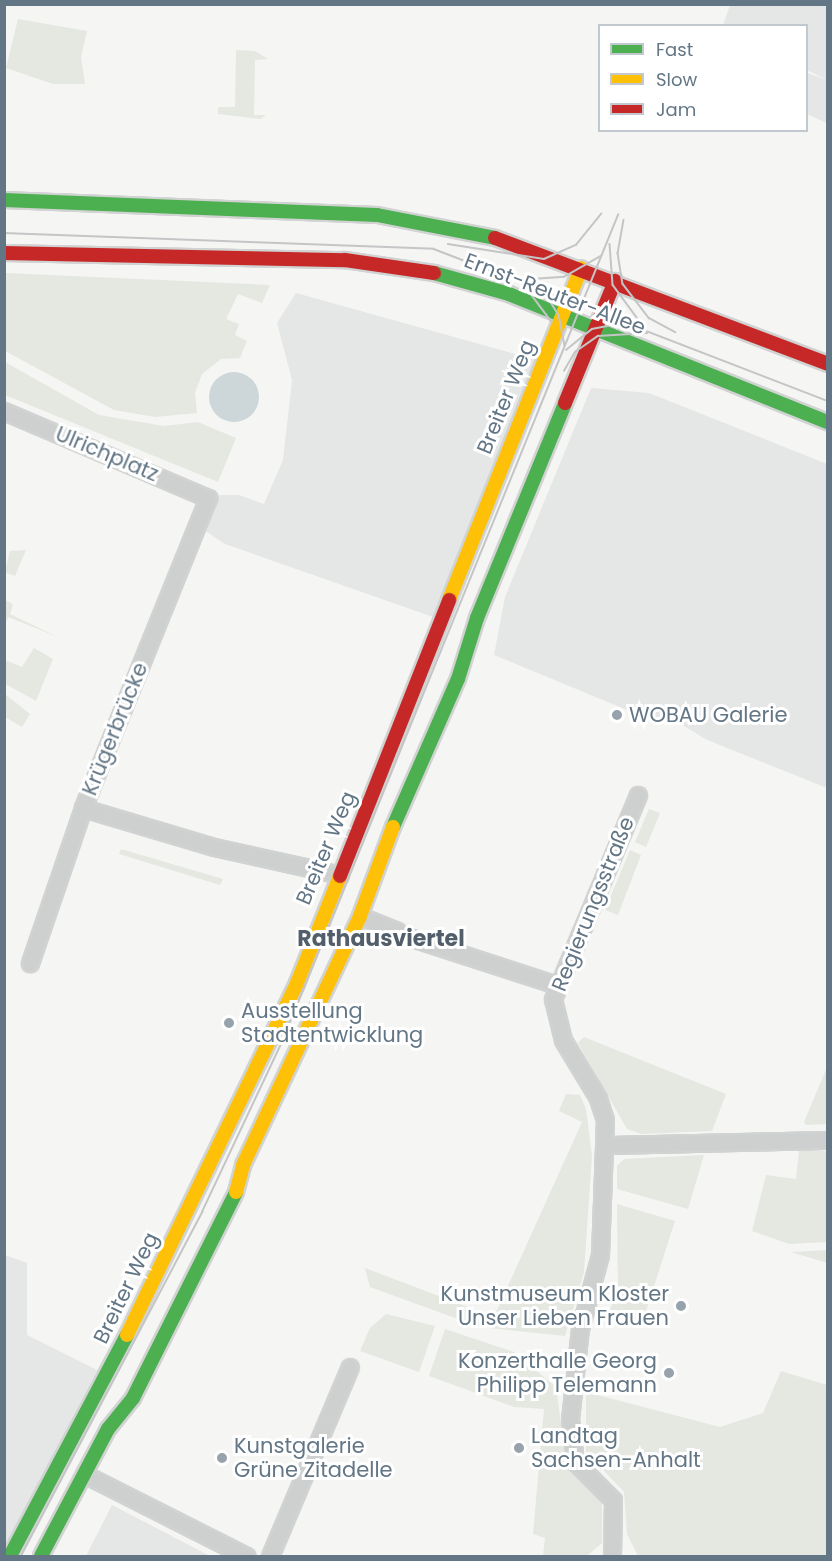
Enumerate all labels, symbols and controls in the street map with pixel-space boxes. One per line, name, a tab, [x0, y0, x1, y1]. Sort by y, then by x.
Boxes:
legend	[598, 24, 808, 132]
text: Fast	[656, 37, 693, 62]
text: Slow	[656, 67, 697, 92]
text: Jam	[656, 97, 696, 122]
street label: Ernst-Reuter-Allee	[461, 248, 649, 340]
street label: Breiter Weg	[472, 336, 540, 458]
street label: Ulrichplatz	[52, 421, 162, 487]
street label: Krügerbrücke	[77, 659, 153, 799]
place label: WOBAU Galerie	[629, 702, 788, 728]
marker: WOBAU Galerie	[610, 708, 624, 722]
street label: Breiter Weg	[291, 788, 361, 908]
street label: Regierungsstraße	[546, 813, 640, 995]
district label: Rathausviertel	[297, 926, 465, 952]
place label: Ausstellung Stadtentwicklung	[241, 998, 423, 1048]
marker: Ausstellung Stadtentwicklung	[222, 1016, 236, 1030]
street label: Breiter Weg	[88, 1228, 164, 1348]
place label: Kunstmuseum Kloster Unser Lieben Frauen	[441, 1281, 669, 1331]
marker: Kunstmuseum Kloster Unser Lieben Frauen	[674, 1299, 688, 1313]
place label: Konzerthalle Georg Philipp Telemann	[458, 1348, 657, 1398]
marker: Konzerthalle Georg Philipp Telemann	[662, 1366, 676, 1380]
place label: Landtag Sachsen-Anhalt	[531, 1423, 701, 1473]
place label: Kunstgalerie Grüne Zitadelle	[234, 1433, 393, 1483]
marker: Landtag Sachsen-Anhalt	[512, 1441, 526, 1455]
marker: Kunstgalerie Grüne Zitadelle	[215, 1451, 229, 1465]

